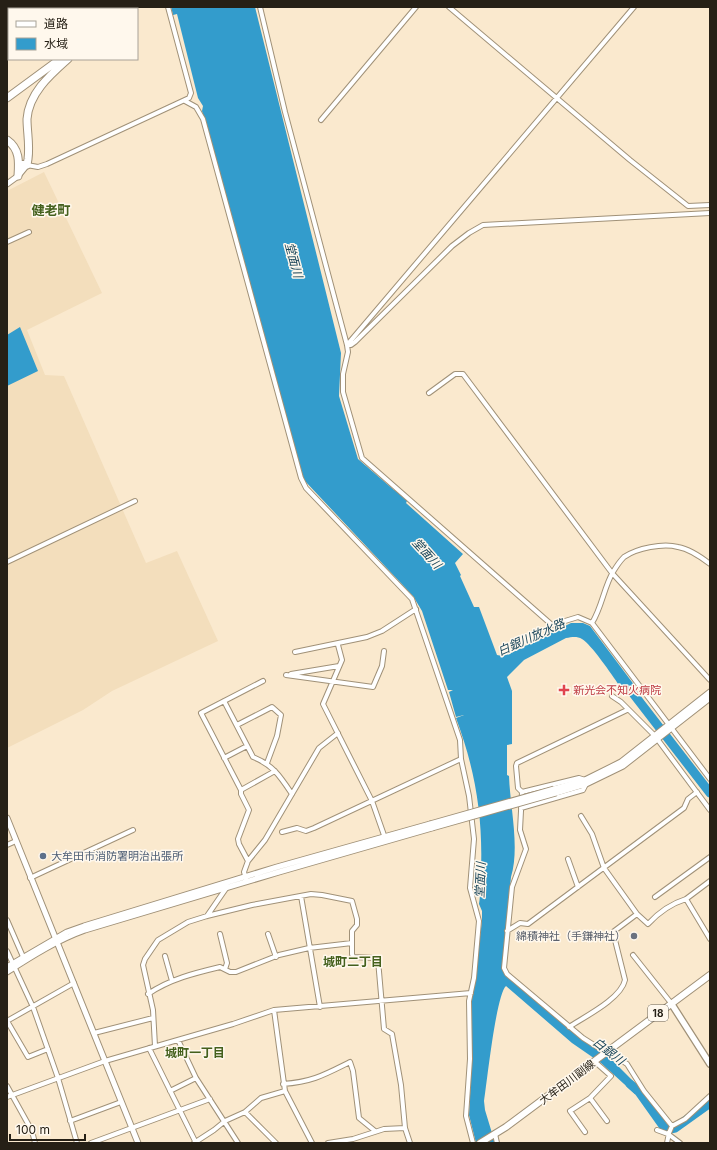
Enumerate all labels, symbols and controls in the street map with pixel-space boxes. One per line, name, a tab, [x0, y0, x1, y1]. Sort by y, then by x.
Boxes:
legend	[8, 8, 138, 60]
text: 道路	[44, 16, 68, 31]
text: 水域	[44, 36, 68, 51]
district label: 健老町	[31, 202, 71, 218]
water label: 堂面川	[282, 241, 306, 281]
water label: 堂面川	[409, 535, 446, 573]
water label: 白銀川放水路	[495, 615, 568, 658]
place label: 新光会不知火病院	[573, 683, 661, 697]
marker: 新光会不知火病院	[558, 684, 570, 696]
place label: 大牟田市消防署明治出張所	[51, 849, 184, 863]
marker: 大牟田市消防署明治出張所	[38, 851, 48, 861]
water label: 堂面川	[472, 860, 488, 898]
place label: 綿積神社（手鎌神社）	[516, 929, 626, 943]
marker: 綿積神社（手鎌神社）	[629, 931, 639, 941]
district label: 城町二丁目	[323, 954, 383, 969]
road number: 18	[648, 1005, 668, 1021]
water label: 白銀川	[590, 1034, 629, 1069]
district label: 城町一丁目	[165, 1045, 225, 1060]
street label: 大牟田川副線	[536, 1057, 598, 1107]
scale bar	[10, 1116, 85, 1142]
text: 100 m	[16, 1122, 50, 1137]

